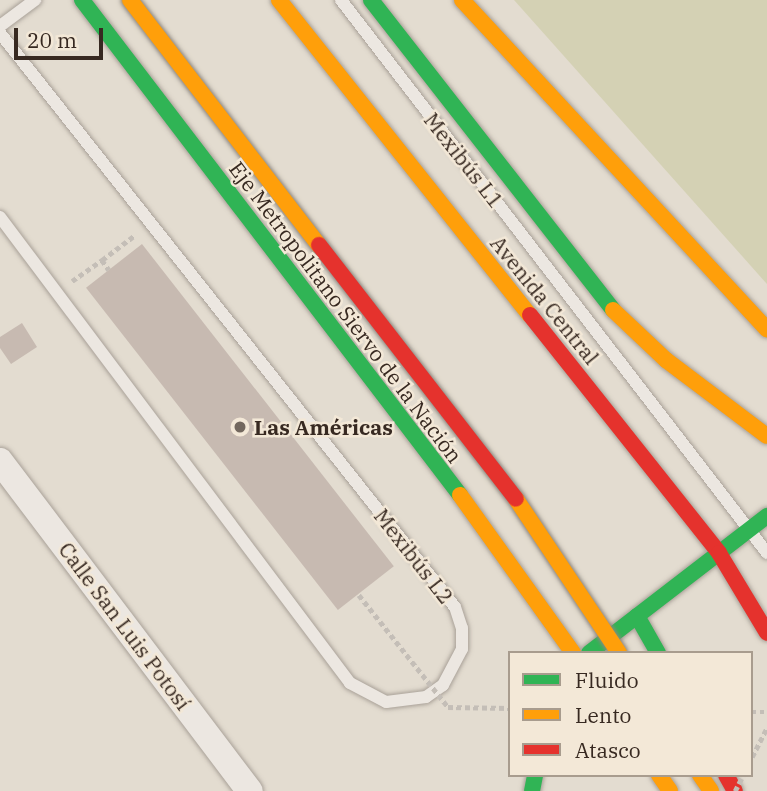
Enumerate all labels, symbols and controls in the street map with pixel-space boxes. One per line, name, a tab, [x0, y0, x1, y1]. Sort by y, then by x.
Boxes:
scale bar	[18, 14, 107, 58]
text: 20 m	[27, 26, 77, 54]
street label: Mexibús L1	[419, 108, 509, 212]
street label: Eje Metropolitano Siervo de la Nación	[224, 156, 468, 468]
street label: Avenida Central	[486, 231, 604, 369]
place label: Las Américas	[254, 414, 393, 440]
marker: Las Américas	[232, 419, 248, 435]
street label: Mexibús L2	[369, 504, 459, 608]
street label: Calle San Luis Potosí	[54, 537, 196, 715]
legend	[508, 651, 753, 777]
text: Fluido	[575, 666, 639, 694]
text: Lento	[575, 701, 631, 729]
text: Atasco	[575, 736, 641, 764]

